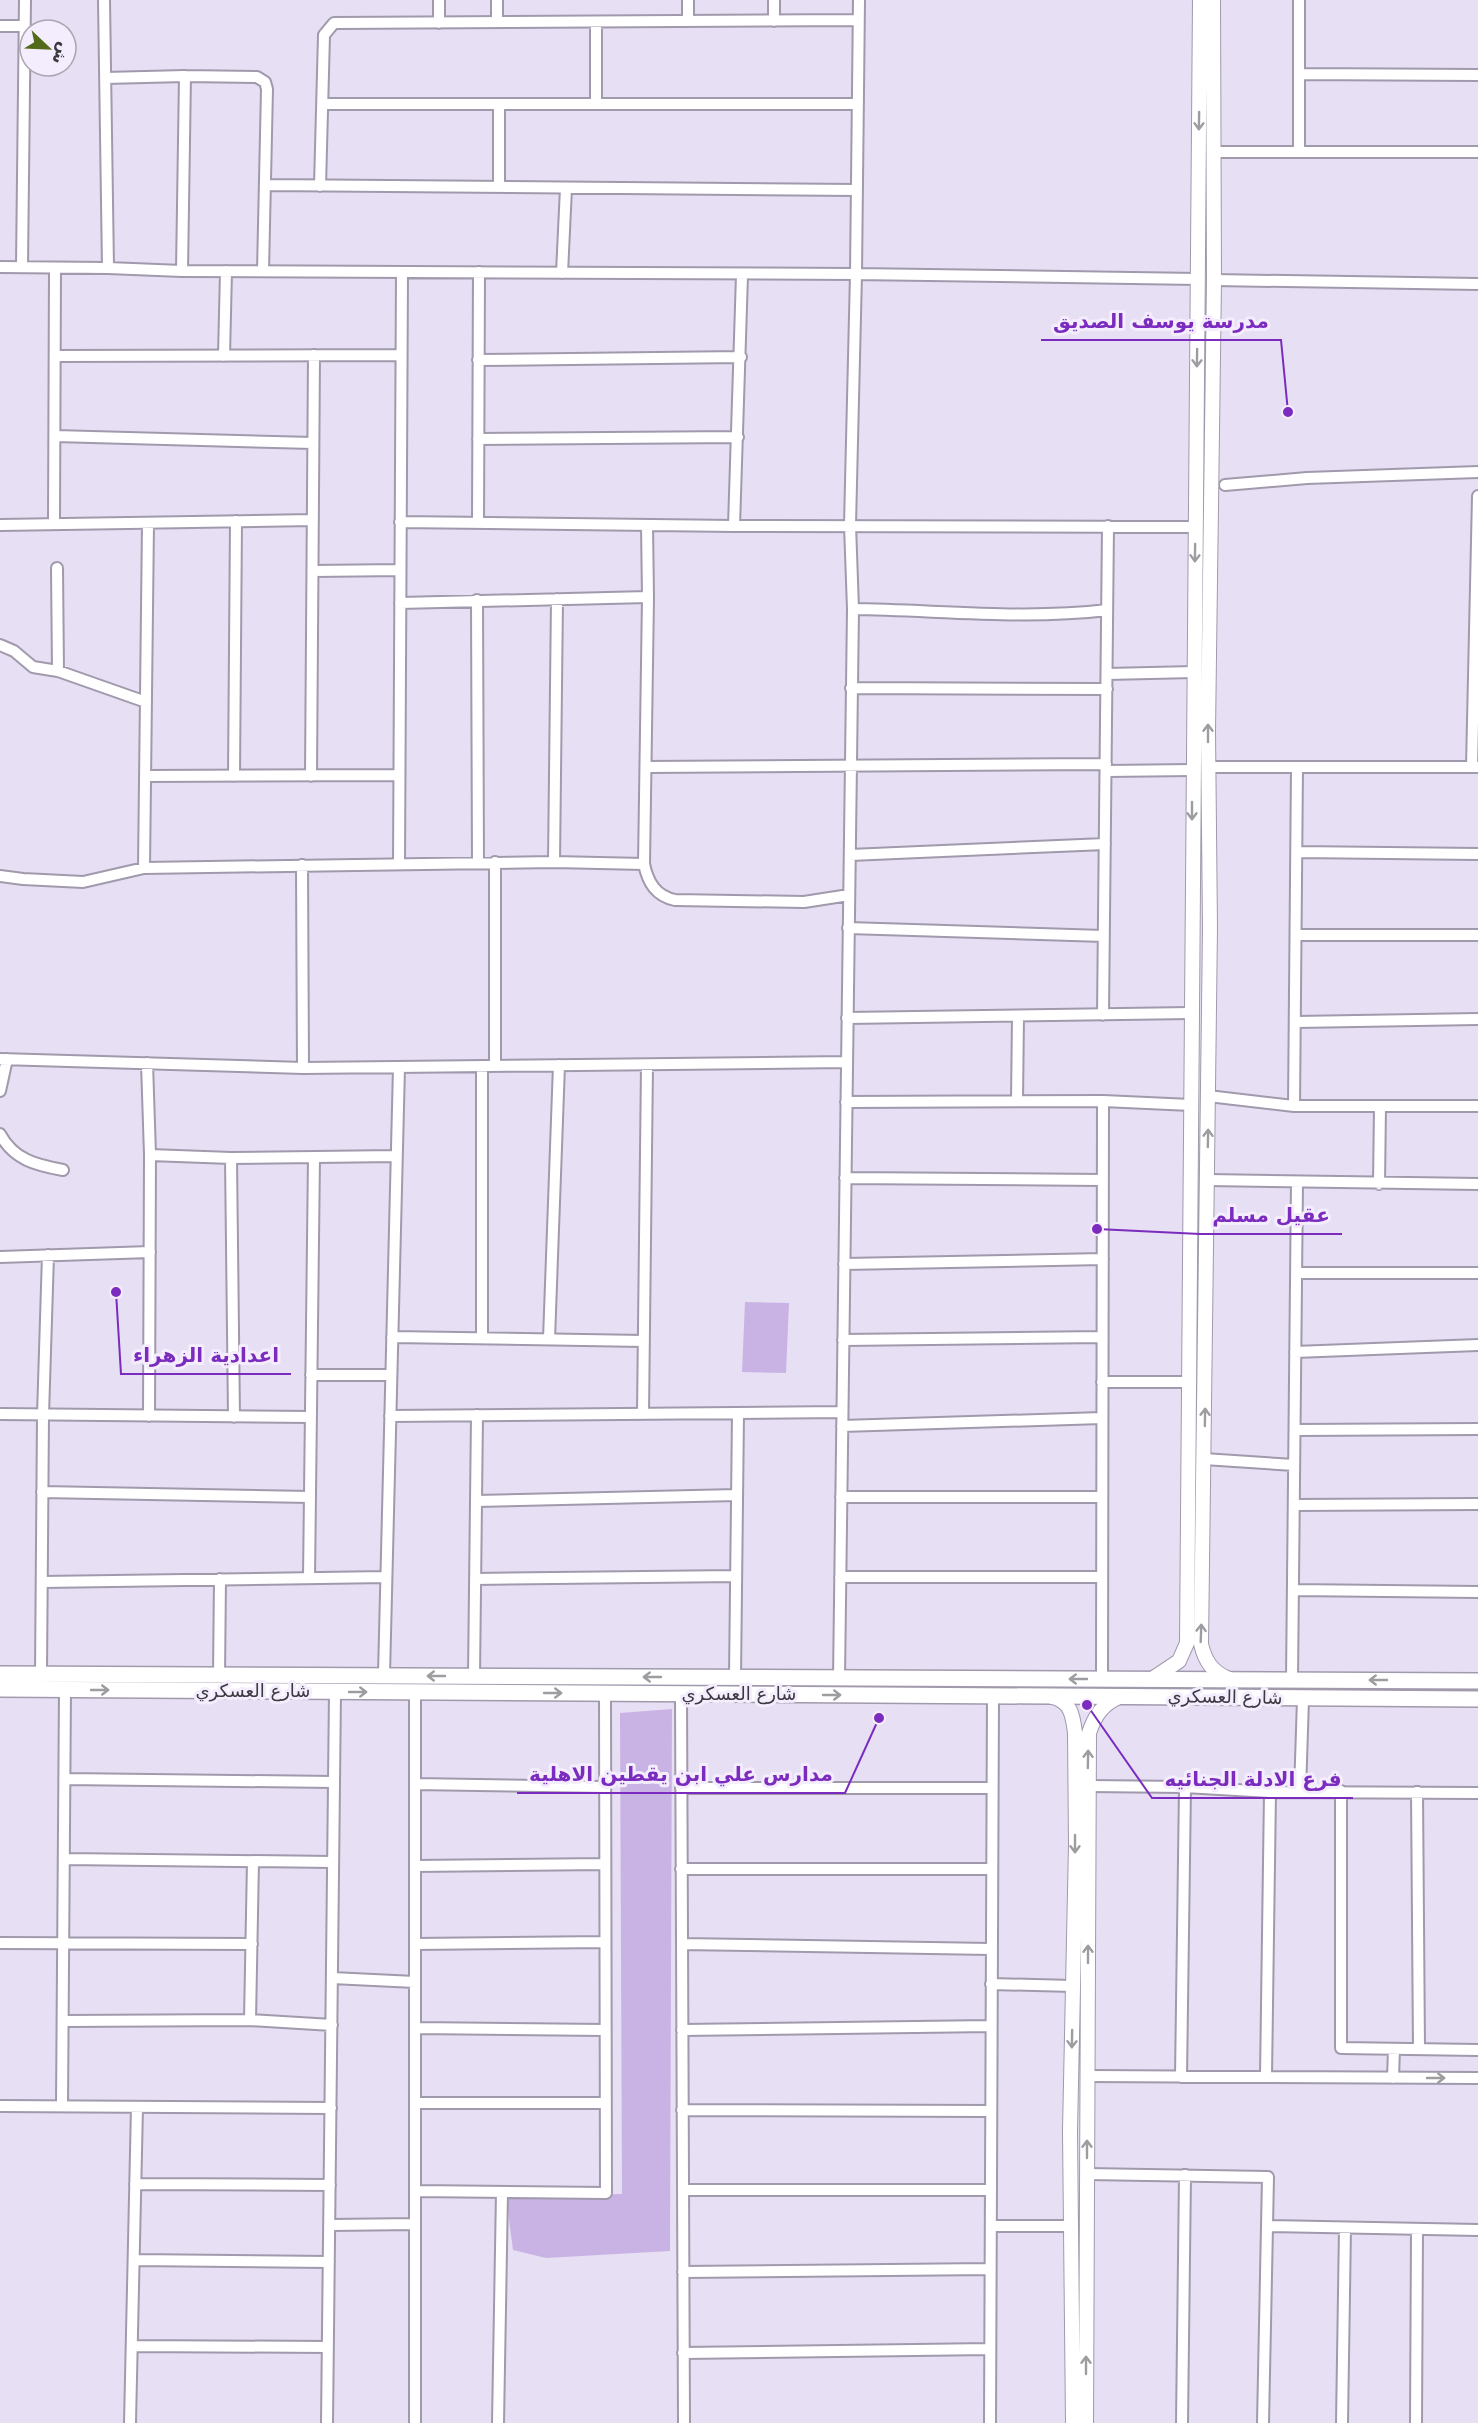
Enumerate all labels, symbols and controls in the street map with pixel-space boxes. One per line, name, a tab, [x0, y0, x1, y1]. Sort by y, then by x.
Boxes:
north arrow	[18, 18, 78, 78]
text: ش	[48, 40, 74, 68]
one-way arrow	[1194, 111, 1205, 131]
callout: مدرسة يوسف الصديق	[1041, 302, 1281, 340]
text: مدرسة يوسف الصديق	[1053, 309, 1269, 333]
one-way arrow	[1191, 348, 1203, 368]
one-way arrow	[1189, 543, 1201, 563]
one-way arrow	[1202, 724, 1214, 744]
one-way arrow	[1186, 801, 1198, 821]
one-way arrow	[1202, 1129, 1213, 1149]
callout: عقيل مسلم	[1200, 1196, 1342, 1234]
text: عقيل مسلم	[1212, 1203, 1330, 1227]
callout: اعدادية الزهراء	[121, 1336, 291, 1374]
text: اعدادية الزهراء	[133, 1343, 279, 1367]
one-way arrow	[1199, 1408, 1211, 1428]
one-way arrow	[1195, 1624, 1207, 1644]
one-way arrow	[426, 1670, 446, 1682]
one-way arrow	[642, 1671, 662, 1683]
one-way arrow	[1068, 1673, 1088, 1685]
one-way arrow	[1368, 1674, 1388, 1686]
street label: شارع العسكري	[196, 1680, 310, 1702]
street label: شارع العسكري	[682, 1683, 796, 1705]
one-way arrow	[90, 1684, 110, 1696]
street label: شارع العسكري	[1167, 1685, 1283, 1709]
one-way arrow	[348, 1686, 368, 1698]
one-way arrow	[543, 1687, 563, 1699]
one-way arrow	[822, 1689, 842, 1700]
one-way arrow	[1083, 1749, 1094, 1769]
callout: مدارس علي ابن يقطين الاهلية	[517, 1755, 845, 1793]
callout: فرع الادلة الجنائيه	[1152, 1760, 1353, 1798]
text: مدارس علي ابن يقطين الاهلية	[529, 1762, 833, 1787]
text: فرع الادلة الجنائيه	[1164, 1767, 1342, 1791]
one-way arrow	[1070, 1833, 1081, 1853]
one-way arrow	[1082, 1944, 1094, 1964]
one-way arrow	[1066, 2028, 1078, 2048]
one-way arrow	[1425, 2072, 1445, 2084]
one-way arrow	[1081, 2139, 1093, 2159]
one-way arrow	[1080, 2355, 1092, 2375]

